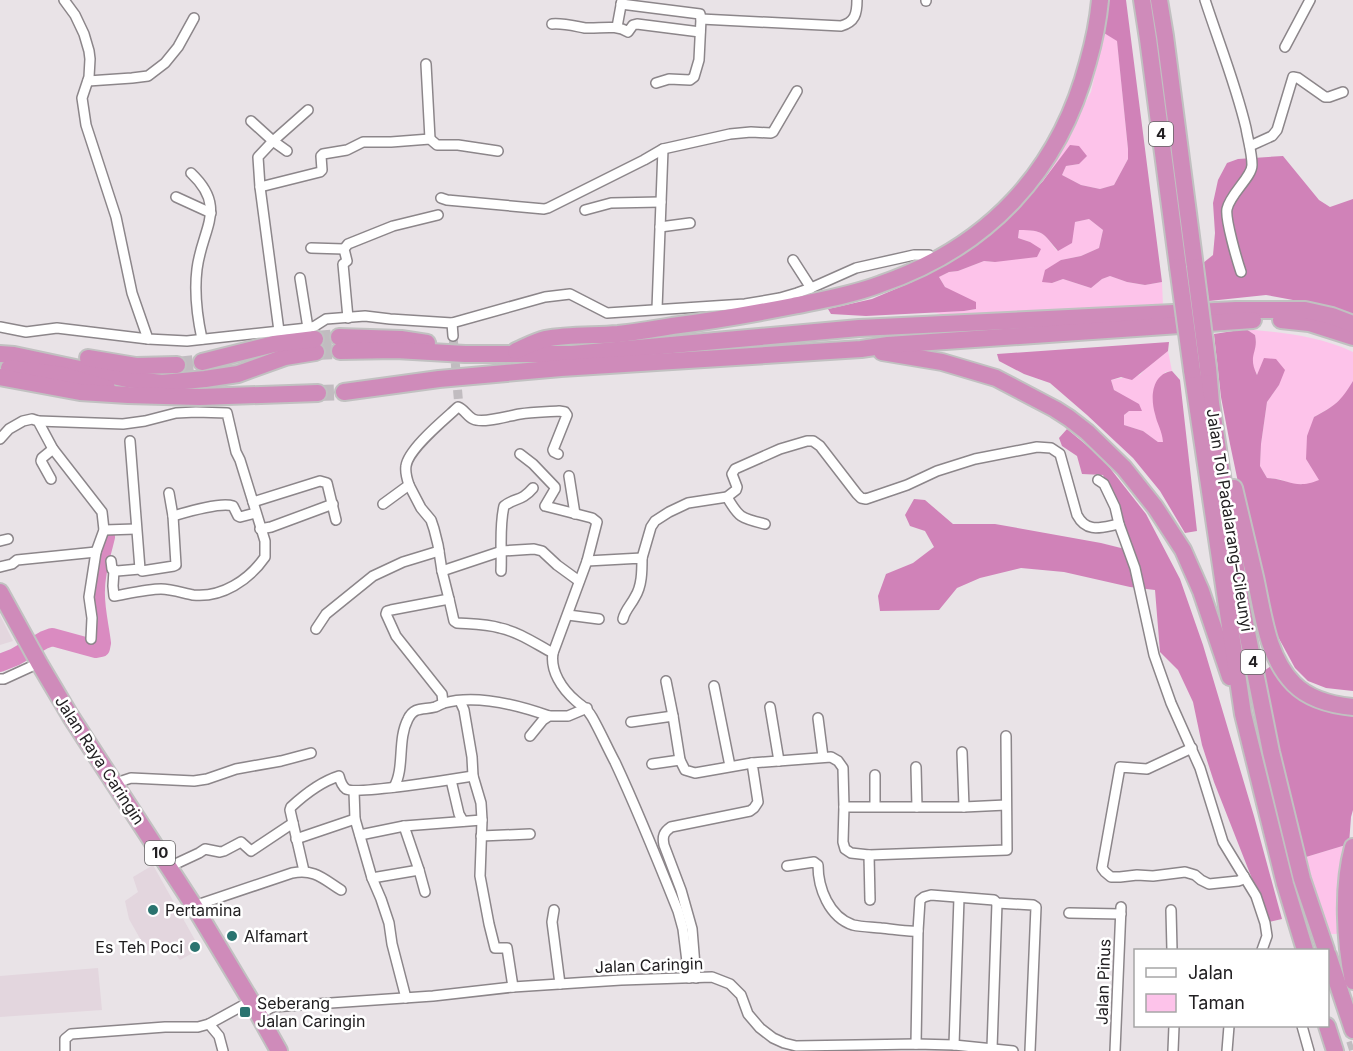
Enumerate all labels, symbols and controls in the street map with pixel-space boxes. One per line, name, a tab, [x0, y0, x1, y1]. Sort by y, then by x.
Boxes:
road number: 4	[1149, 122, 1173, 146]
street label: Jalan Tol Padalarang–Cileunyi	[1202, 407, 1258, 633]
road number: 4	[1241, 650, 1265, 674]
street label: Jalan Raya Caringin	[51, 692, 149, 828]
road number: 10	[145, 841, 175, 865]
place label: Pertamina	[165, 900, 241, 920]
marker: Pertamina	[146, 903, 160, 917]
place label: Alfamart	[244, 926, 308, 946]
marker: Alfamart	[225, 929, 239, 943]
place label: Es Teh Poci	[95, 937, 183, 957]
street label: Jalan Pinus	[1091, 938, 1115, 1026]
marker: Es Teh Poci	[188, 940, 202, 954]
legend	[1134, 949, 1329, 1027]
street label: Jalan Caringin	[595, 953, 703, 977]
text: Jalan	[1188, 962, 1233, 983]
text: Taman	[1188, 992, 1245, 1013]
place label: Seberang Jalan Caringin	[257, 993, 365, 1031]
marker: Seberang Jalan Caringin	[238, 1005, 252, 1019]

